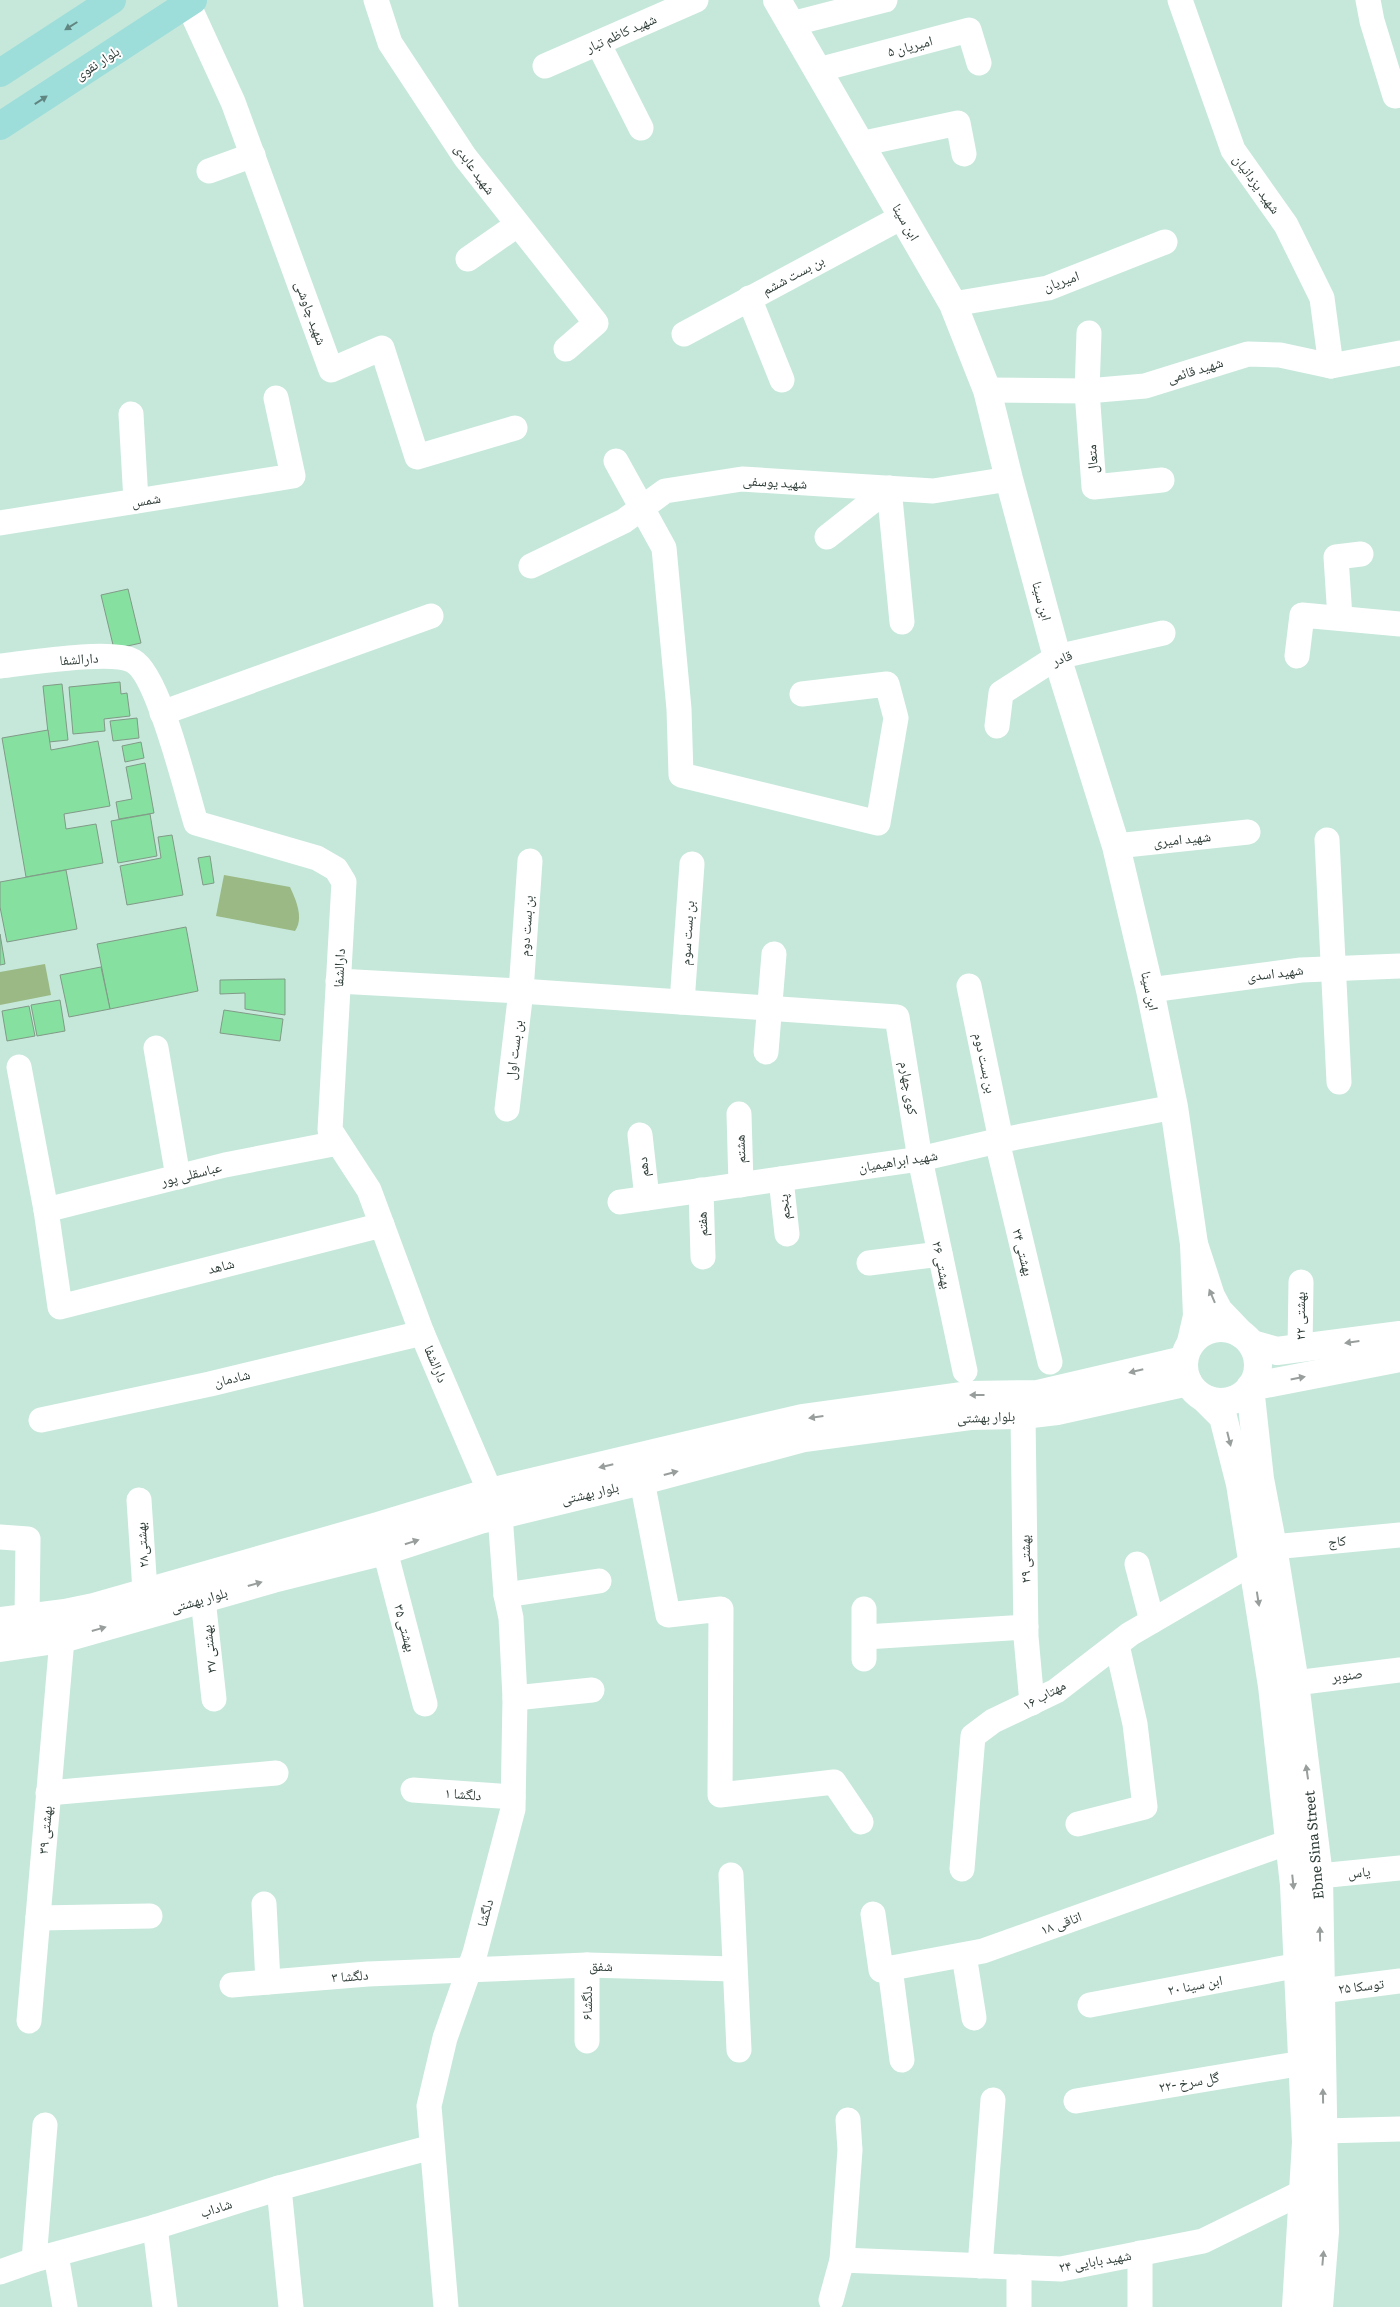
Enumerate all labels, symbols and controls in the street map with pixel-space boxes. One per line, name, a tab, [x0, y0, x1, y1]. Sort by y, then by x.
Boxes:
street label: شهید کاظم تبار	[581, 8, 660, 58]
one-way arrow	[64, 21, 77, 31]
street label: امیریان ۵	[885, 29, 935, 61]
street label: بلوار نقوی	[70, 40, 123, 84]
one-way arrow	[34, 95, 48, 104]
street label: شهید عابدی	[450, 139, 501, 198]
street label: شهید یزدانیان	[1229, 150, 1286, 217]
street label: ابن سینا	[888, 199, 926, 244]
street label: بن بست ششم	[758, 249, 828, 300]
street label: امیریان	[1040, 265, 1081, 296]
street label: شهید چاوشی	[291, 278, 333, 347]
street label: شهید قائمی	[1164, 351, 1225, 387]
street label: متعال	[1080, 444, 1102, 474]
street label: شهید یوسفی	[742, 469, 808, 493]
street label: شمس	[130, 487, 162, 511]
street label: ابن سینا	[1028, 579, 1058, 623]
street label: قادر	[1047, 644, 1075, 670]
street label: دارالشفا	[59, 647, 99, 669]
street label: شهید امیری	[1152, 825, 1212, 851]
street label: بن بست دوم	[513, 894, 538, 957]
street label: بن بست سوم	[674, 900, 699, 966]
street label: دارالشفا	[327, 948, 349, 988]
street label: شهید اسدی	[1245, 959, 1304, 985]
street label: ابن سینا	[1137, 969, 1165, 1012]
street label: بن بست اول	[499, 1019, 527, 1081]
street label: بن بست دوم	[969, 1031, 1002, 1095]
street label: کوی چهارم	[895, 1060, 924, 1116]
street label: هشتم	[729, 1134, 750, 1164]
street label: شهید ابراهیمیان	[857, 1144, 939, 1176]
street label: عباسقلی پور	[157, 1156, 223, 1191]
street label: دهم	[631, 1156, 654, 1178]
street label: پنجم	[772, 1193, 795, 1221]
street label: هفتم	[691, 1211, 712, 1237]
street label: بهشتی ۲۴	[1008, 1226, 1040, 1278]
street label: بهشتی ۲۶	[928, 1239, 958, 1291]
street label: شاهد	[205, 1252, 236, 1278]
one-way arrow	[1207, 1289, 1215, 1303]
street label: بهشتی ۲۲	[1289, 1292, 1309, 1340]
one-way arrow	[1343, 1338, 1359, 1346]
street label: دارالشفا	[420, 1342, 454, 1386]
street label: شادمان	[212, 1363, 252, 1391]
one-way arrow	[1129, 1367, 1144, 1375]
one-way arrow	[1291, 1374, 1306, 1382]
one-way arrow	[968, 1391, 984, 1399]
street label: بلوار بهشتی	[956, 1405, 1016, 1427]
one-way arrow	[807, 1413, 823, 1421]
one-way arrow	[1225, 1432, 1233, 1447]
one-way arrow	[599, 1462, 614, 1470]
one-way arrow	[663, 1469, 678, 1477]
street label: بلوار بهشتی	[559, 1476, 621, 1508]
street label: بهشتی۲۸	[129, 1521, 153, 1569]
street label: کاج	[1327, 1529, 1347, 1552]
street label: بهشتی ۲۹	[1014, 1534, 1034, 1583]
one-way arrow	[405, 1537, 420, 1545]
one-way arrow	[248, 1580, 263, 1588]
street label: بلوار بهشتی	[168, 1581, 230, 1617]
one-way arrow	[1254, 1591, 1262, 1607]
street label: بهشتی ۳۵	[390, 1602, 422, 1654]
one-way arrow	[92, 1624, 107, 1632]
street label: بهشتی ٣٧	[196, 1624, 220, 1674]
street label: صنوبر	[1329, 1662, 1364, 1686]
street label: مهتاب ۱۶	[1018, 1674, 1069, 1714]
one-way arrow	[1303, 1763, 1311, 1779]
street label: دلگشا ۱	[444, 1782, 482, 1804]
street label: Ebne Sina Street	[1298, 1790, 1328, 1900]
street label: بهشتی ۳۹	[32, 1805, 56, 1855]
street label: یاس	[1347, 1860, 1371, 1882]
one-way arrow	[1290, 1874, 1298, 1890]
street label: دلگشا	[471, 1896, 497, 1929]
street label: اتاقی ۱۸	[1037, 1905, 1084, 1939]
one-way arrow	[1316, 1925, 1324, 1941]
street label: شفق	[589, 1955, 613, 1976]
street label: دلگشا ۳	[331, 1964, 369, 1986]
street label: ابن سینا ۲۰	[1166, 1969, 1224, 1999]
street label: توسکا ۲۵	[1337, 1972, 1385, 1998]
street label: دلگشا۶	[576, 1986, 596, 2020]
street label: گل سرخ -۲۲	[1157, 2066, 1221, 2097]
one-way arrow	[1319, 2088, 1327, 2104]
street label: شاداب	[197, 2192, 234, 2222]
street label: شهید بابایی ۲۴	[1057, 2244, 1133, 2276]
one-way arrow	[1319, 2250, 1327, 2266]

